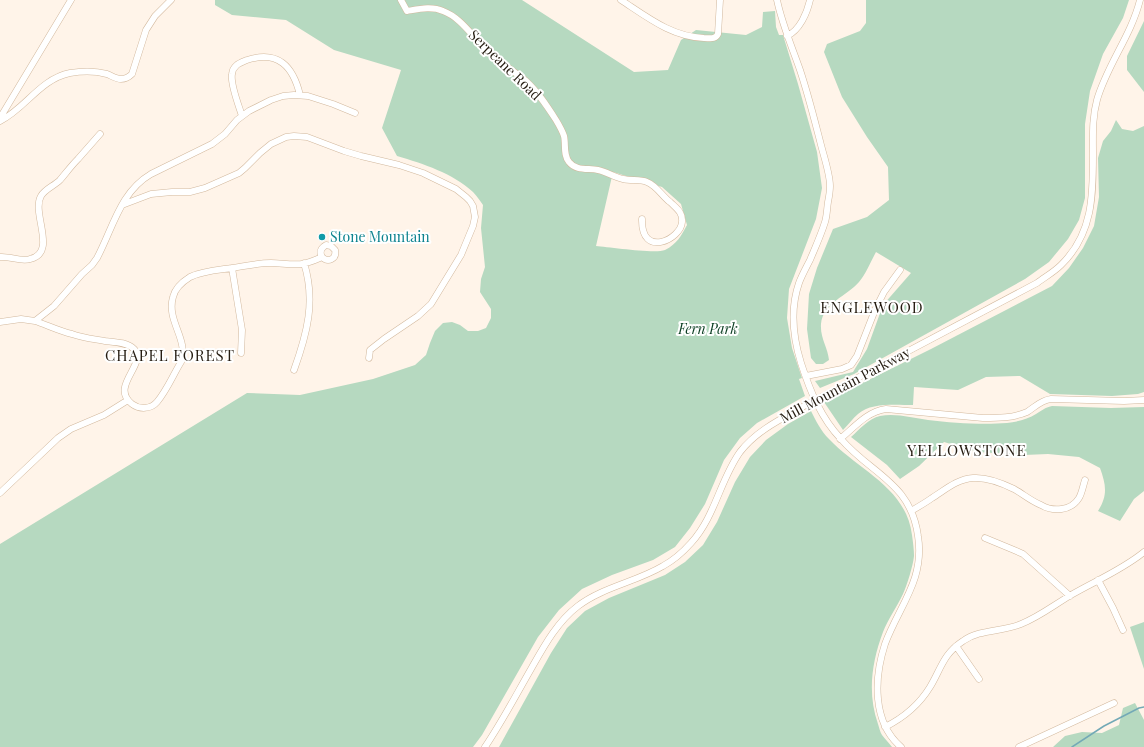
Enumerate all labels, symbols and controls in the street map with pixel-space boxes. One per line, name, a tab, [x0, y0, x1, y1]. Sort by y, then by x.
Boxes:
street label: Serpeane Road	[465, 25, 546, 104]
place label: Stone Mountain	[330, 227, 430, 246]
marker: Stone Mountain	[317, 232, 327, 242]
district label: ENGLEWOOD	[820, 297, 924, 317]
park label: Fern Park	[677, 319, 738, 338]
street label: Mill Mountain Parkway	[776, 342, 913, 427]
district label: CHAPEL FOREST	[105, 345, 235, 365]
district label: YELLOWSTONE	[906, 440, 1027, 460]

